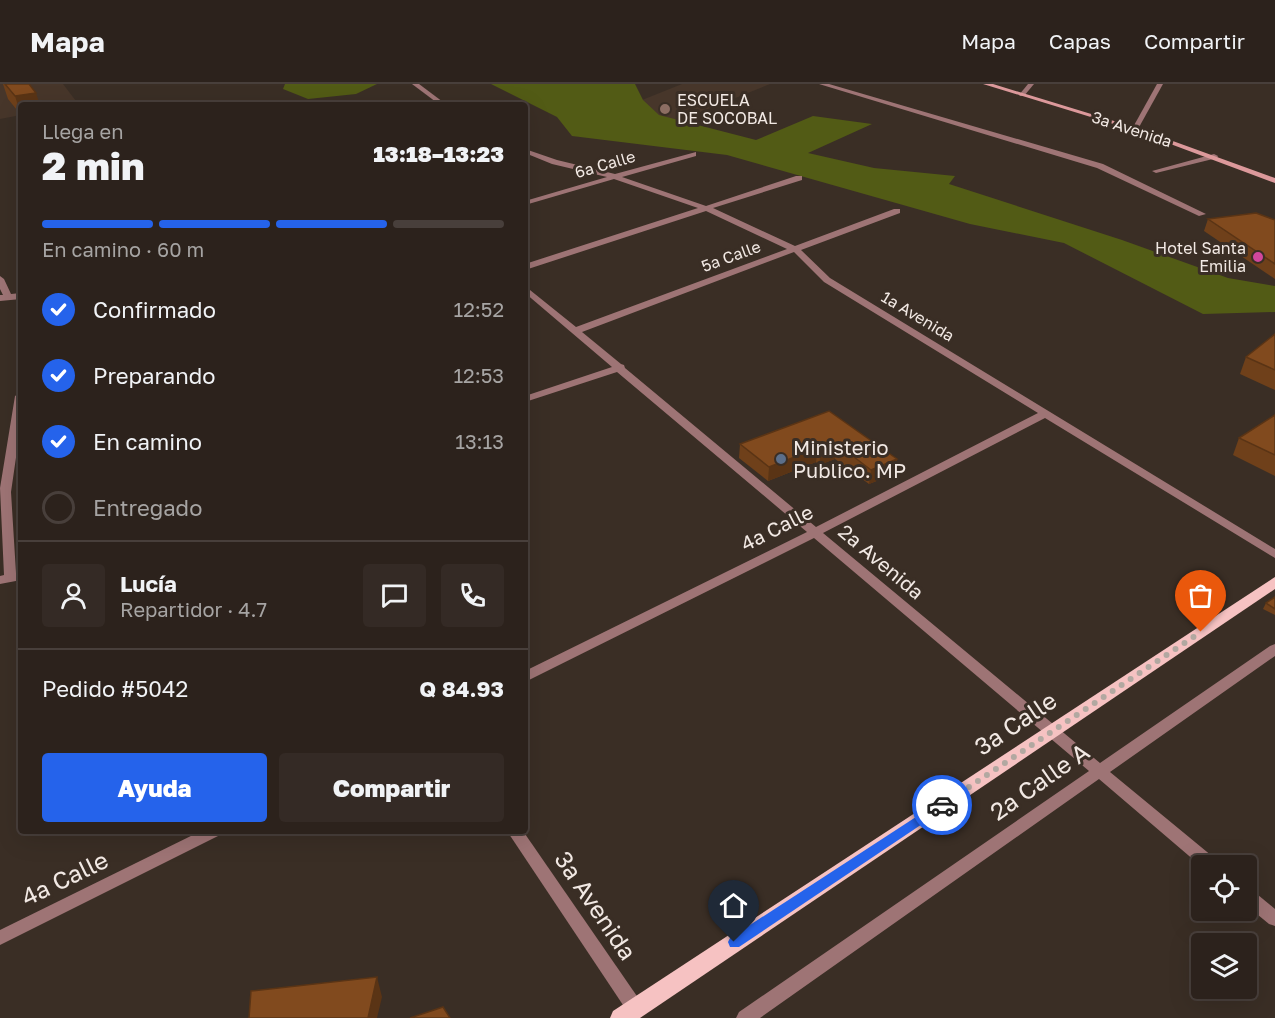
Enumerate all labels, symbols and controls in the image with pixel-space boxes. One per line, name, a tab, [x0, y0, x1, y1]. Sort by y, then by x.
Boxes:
text: Mapa	[30, 25, 105, 58]
text: Mapa	[961, 28, 1016, 54]
text: Capas	[1049, 28, 1111, 54]
text: Compartir	[1144, 28, 1245, 54]
place label: ESCUELA DE SOCOBAL	[677, 90, 777, 128]
marker: ESCUELA DE SOCOBAL	[658, 102, 672, 116]
street label: 3a Avenida	[1089, 107, 1175, 151]
text: Llega en	[42, 119, 124, 143]
text: 13:18–13:23	[373, 140, 504, 167]
text: 2 min	[42, 142, 145, 189]
street label: 6a Calle	[572, 146, 638, 182]
street label: 5a Calle	[699, 236, 763, 276]
text: En camino · 60 m	[42, 237, 204, 261]
place label: Hotel Santa Emilia	[1155, 238, 1246, 276]
marker: Hotel Santa Emilia	[1251, 250, 1265, 264]
street label: 1a Avenida	[878, 286, 958, 346]
icon: check	[42, 293, 75, 326]
text: Confirmado	[93, 296, 216, 323]
text: 12:52	[454, 297, 504, 321]
icon: check	[42, 359, 75, 392]
text: Preparando	[93, 362, 216, 389]
text: 12:53	[453, 363, 504, 387]
icon: check	[42, 425, 75, 458]
text: En camino	[93, 428, 202, 455]
text: 13:13	[455, 429, 504, 453]
place label: Ministerio Publico. MP	[793, 435, 906, 482]
marker: Ministerio Publico. MP	[774, 452, 788, 466]
text: Entregado	[93, 494, 202, 521]
street label: 4a Calle	[737, 499, 817, 555]
street label: 2a Avenida	[834, 519, 929, 604]
button: person	[42, 564, 105, 627]
button: chat	[363, 564, 426, 627]
button: phone	[441, 564, 504, 627]
text: Lucía	[120, 570, 177, 597]
pin	[1175, 570, 1226, 632]
icon: bag	[1184, 579, 1217, 612]
text: Repartidor · 4.7	[120, 597, 267, 621]
text: Pedido #5042	[42, 675, 188, 702]
text: Q 84.93	[419, 675, 504, 702]
street label: 3a Calle	[969, 685, 1062, 761]
street label: 2a Calle A	[984, 736, 1094, 825]
button: Ayuda	[42, 753, 267, 822]
button: Compartir	[279, 753, 504, 822]
courier	[912, 775, 972, 835]
icon: car	[926, 789, 959, 822]
street label: 4a Calle	[16, 844, 113, 911]
street label: 3a Avenida	[549, 845, 643, 965]
map controls	[1191, 855, 1257, 999]
button: locate	[1191, 855, 1257, 921]
pin	[708, 880, 759, 942]
icon: home	[717, 889, 750, 922]
button: layers	[1191, 933, 1257, 999]

